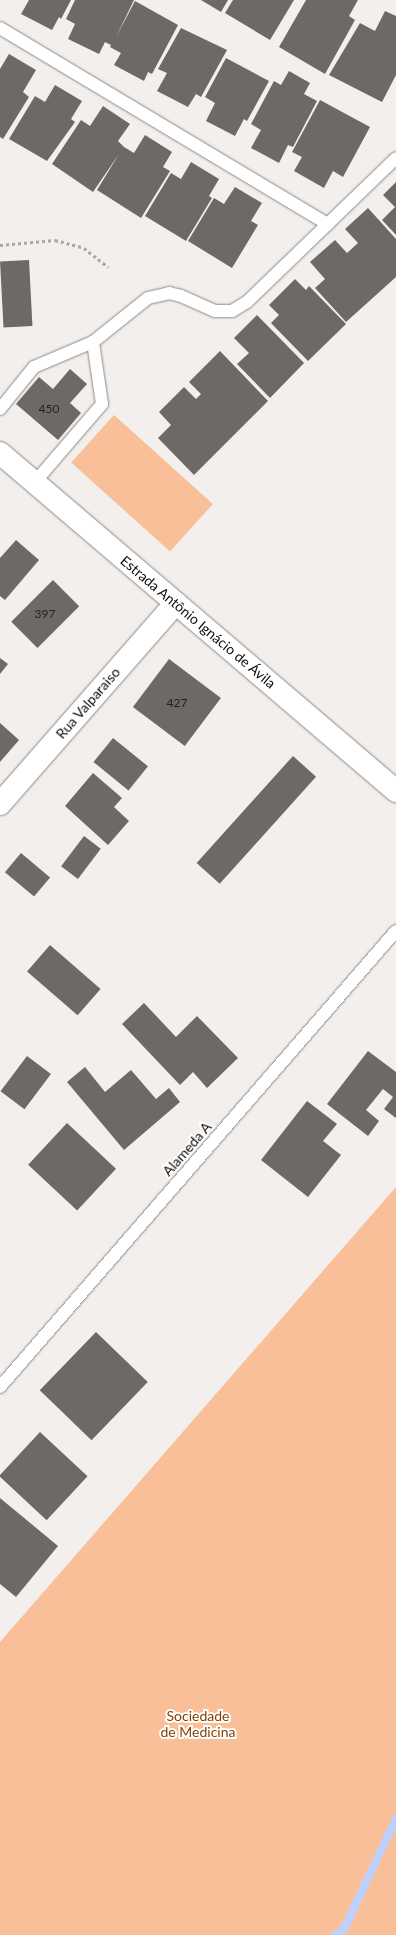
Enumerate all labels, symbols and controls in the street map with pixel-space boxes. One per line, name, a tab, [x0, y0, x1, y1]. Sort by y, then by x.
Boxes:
house number: 450	[39, 402, 59, 416]
street label: Estrada Antônio Ignácio de Ávila	[117, 552, 279, 692]
house number: 397	[35, 607, 55, 621]
street label: Rua Valparaiso	[52, 664, 124, 742]
house number: 427	[167, 696, 187, 710]
street label: Alameda A	[159, 1118, 215, 1180]
park label: Sociedade de Medicina	[160, 1708, 236, 1740]

